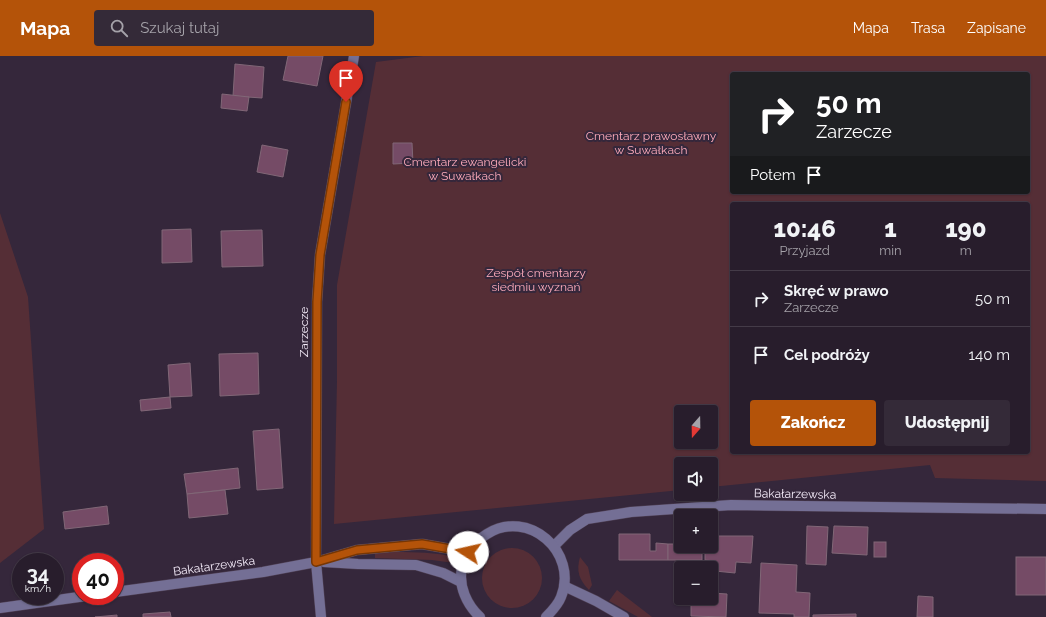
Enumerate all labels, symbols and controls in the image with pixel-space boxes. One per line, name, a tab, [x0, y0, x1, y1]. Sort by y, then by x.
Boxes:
search box	[94, 10, 374, 46]
text: Mapa	[20, 17, 70, 39]
icon: search	[108, 17, 130, 39]
text: Szukaj tutaj	[140, 19, 219, 37]
text: Mapa	[853, 20, 889, 36]
text: Trasa	[911, 20, 945, 36]
text: Zapisane	[967, 20, 1026, 36]
pin	[329, 61, 363, 102]
icon: arrive	[335, 67, 357, 89]
text: 50 m	[816, 87, 882, 120]
icon: right	[750, 88, 802, 140]
text: Zarzecze	[816, 121, 892, 142]
park label: Cmentarz prawosławny w Suwałkach	[586, 129, 717, 157]
park label: Cmentarz ewangelicki w Suwałkach	[404, 155, 526, 183]
icon: arrive	[803, 164, 825, 186]
text: Potem	[750, 166, 795, 184]
text: 10:46	[774, 214, 836, 243]
text: 1	[884, 214, 897, 243]
text: 190	[945, 214, 986, 243]
text: Przyjazd	[779, 243, 830, 258]
text: min	[879, 243, 902, 258]
text: m	[960, 243, 972, 258]
park label: Zespół cmentarzy siedmiu wyznań	[486, 266, 586, 294]
text: Skręć w prawo	[784, 282, 889, 300]
icon: right	[750, 288, 772, 310]
text: 50 m	[975, 290, 1010, 308]
text: Zarzecze	[784, 300, 839, 315]
street label: Zarzecze	[297, 307, 311, 357]
icon: arrive	[750, 344, 772, 366]
text: Cel podróży	[784, 346, 870, 364]
text: 140 m	[969, 346, 1010, 364]
button: Zakończ	[750, 400, 876, 446]
button: Udostępnij	[884, 400, 1010, 446]
north arrow	[674, 405, 718, 449]
map controls	[674, 405, 718, 605]
button: sound	[674, 457, 718, 501]
street label: Bakałarzewska	[754, 486, 836, 502]
button: +	[674, 509, 718, 553]
position arrow	[447, 531, 489, 573]
speed limit sign: 40	[72, 553, 124, 605]
street label: Bakałarzewska	[172, 553, 256, 579]
button: −	[674, 561, 718, 605]
text: 34	[27, 562, 49, 586]
text: km/h	[25, 583, 51, 594]

